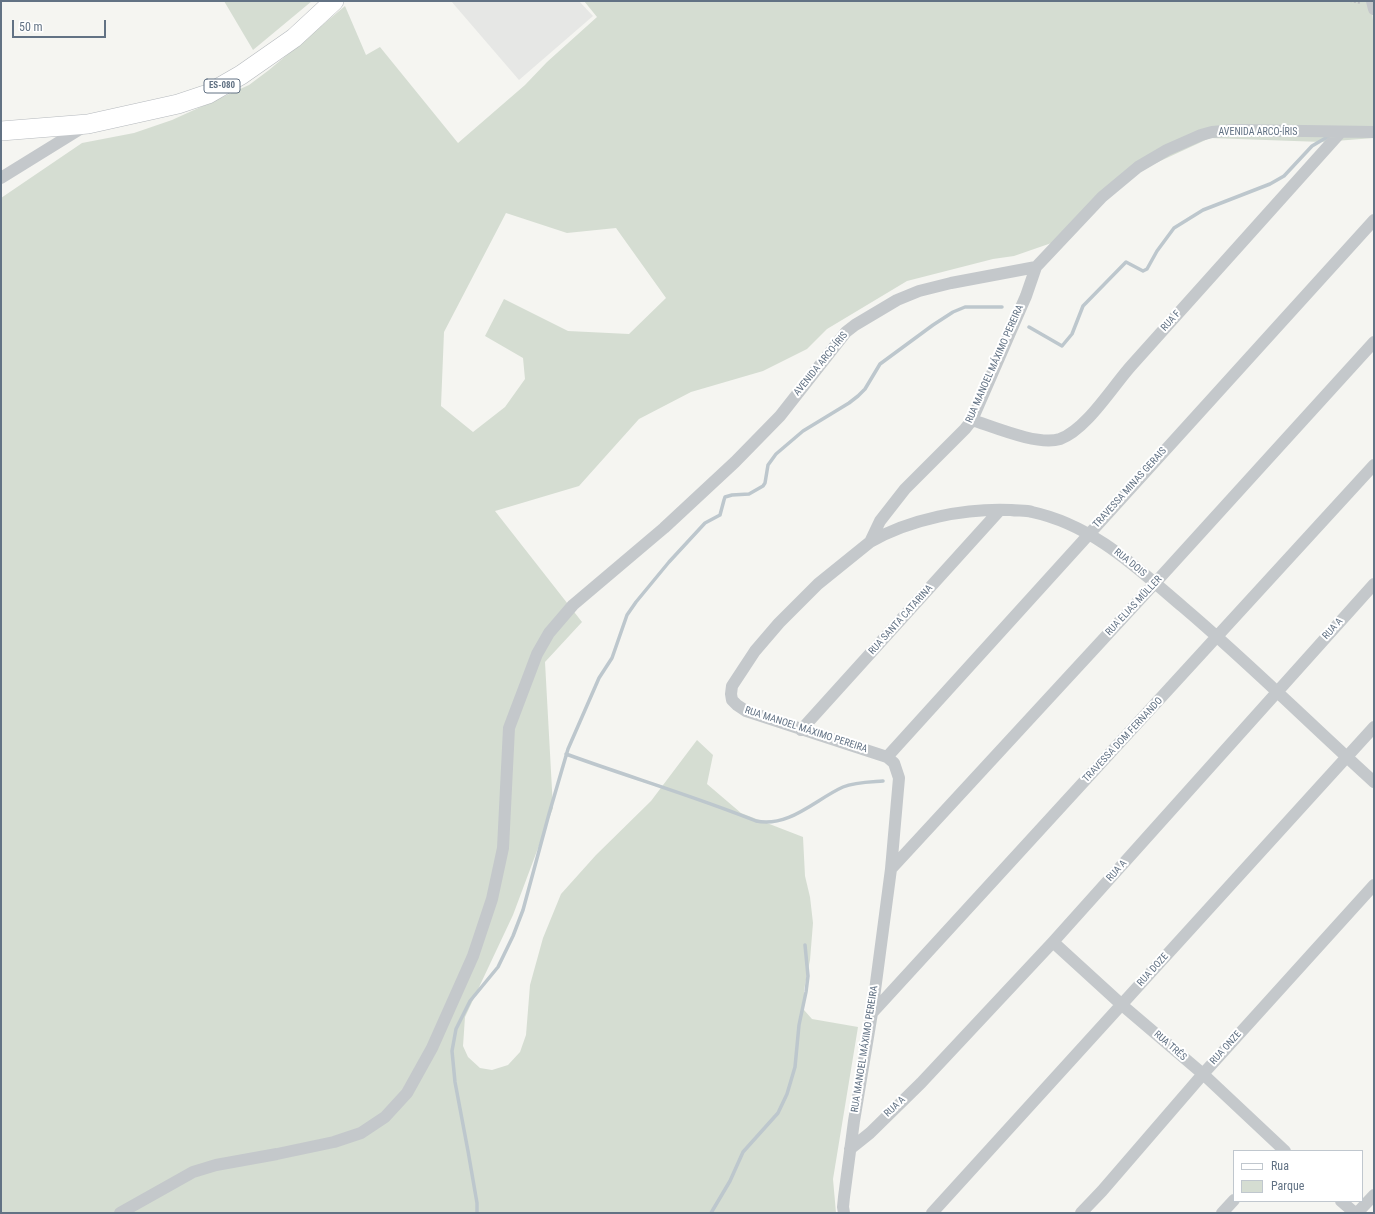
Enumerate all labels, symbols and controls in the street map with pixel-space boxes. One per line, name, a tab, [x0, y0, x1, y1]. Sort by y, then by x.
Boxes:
scale bar	[14, 12, 108, 38]
text: 50 m	[19, 20, 43, 34]
road number: ES-080	[204, 79, 240, 93]
street label: AVENIDA ARCO-ÍRIS	[1218, 126, 1298, 138]
street label: RUA MANOEL MÁXIMO PEREIRA	[963, 303, 1027, 425]
street label: RUA F	[1159, 308, 1183, 334]
street label: AVENIDA ARCO-ÍRIS	[791, 330, 851, 398]
street label: TRAVESSA MINAS GERAIS	[1091, 445, 1169, 531]
street label: RUA DOIS	[1111, 546, 1149, 580]
street label: RUA ELIAS MÜLLER	[1103, 574, 1165, 638]
street label: RUA SANTA CATARINA	[866, 583, 936, 657]
street label: RUA A	[1320, 616, 1346, 642]
street label: TRAVESSA DOM FERNANDO	[1081, 695, 1165, 785]
street label: RUA MANOEL MÁXIMO PEREIRA	[743, 704, 869, 756]
street label: RUA A	[1104, 858, 1130, 884]
street label: RUA DOZE	[1135, 951, 1171, 989]
street label: RUA MANOEL MÁXIMO PEREIRA	[849, 985, 881, 1113]
street label: RUA TRÊS	[1151, 1028, 1189, 1064]
street label: RUA ONZE	[1208, 1029, 1244, 1067]
street label: RUA A	[882, 1094, 908, 1120]
legend	[1233, 1150, 1363, 1202]
text: Rua	[1271, 1159, 1289, 1173]
text: Parque	[1271, 1179, 1304, 1193]

